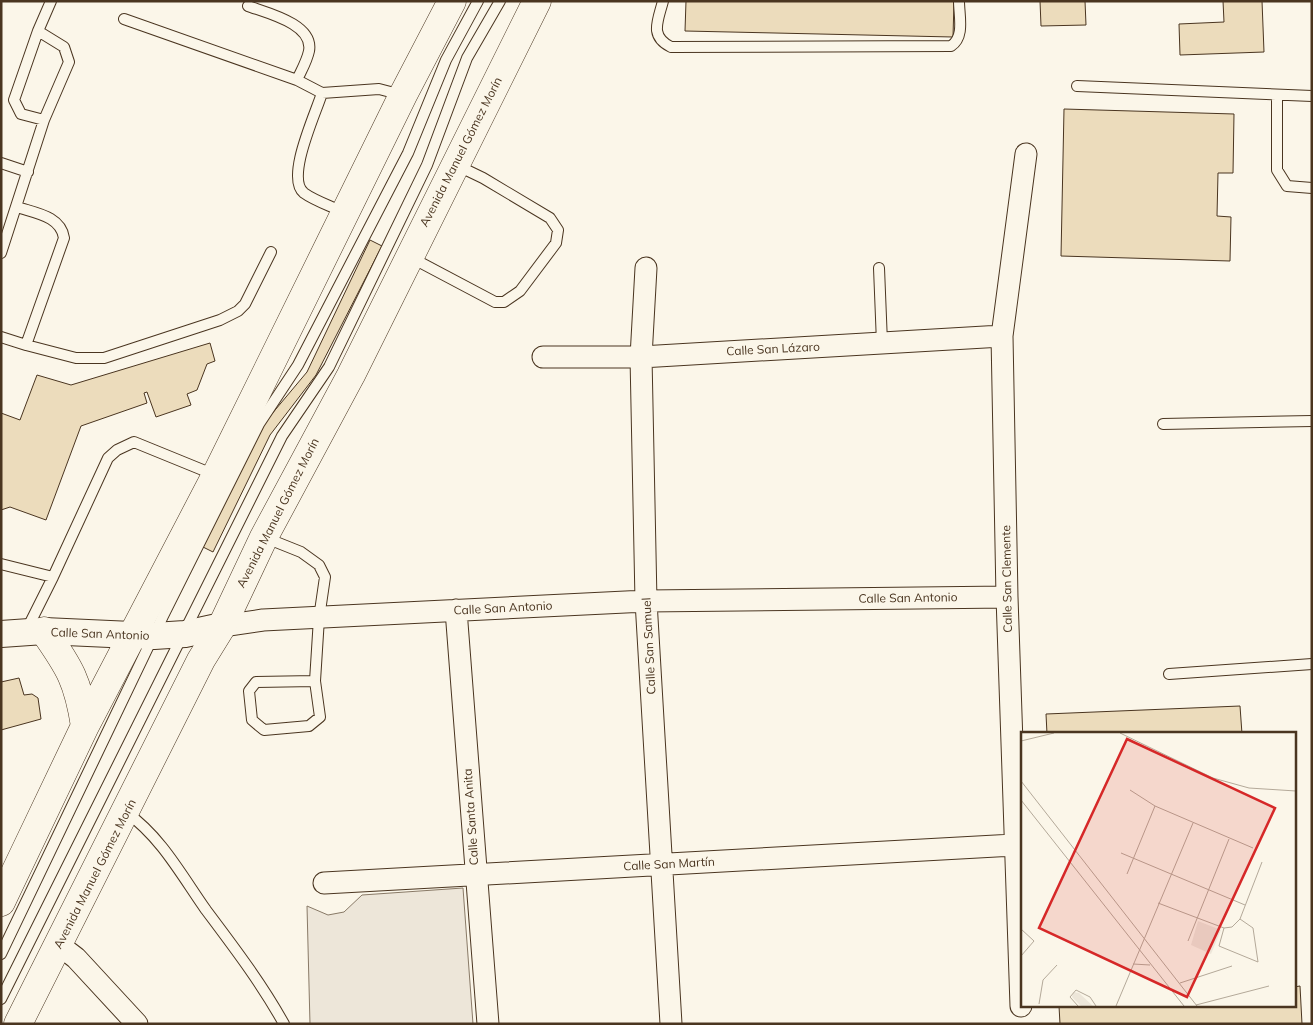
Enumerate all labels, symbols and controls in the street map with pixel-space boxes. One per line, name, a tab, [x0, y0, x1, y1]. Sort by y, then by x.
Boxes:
street label: Avenida Manuel Gómez Morín	[416, 74, 505, 229]
street label: Calle San Lázaro	[726, 339, 820, 358]
street label: Avenida Manuel Gómez Morín	[233, 435, 322, 590]
street label: Calle San Clemente	[998, 525, 1015, 633]
street label: Calle San Antonio	[858, 589, 958, 606]
street label: Calle San Antonio	[453, 597, 553, 618]
street label: Calle San Samuel	[638, 597, 659, 695]
street label: Calle San Antonio	[50, 624, 150, 643]
inset map	[1021, 732, 1296, 1008]
street label: Calle Santa Anita	[460, 768, 481, 866]
street label: Avenida Manuel Gómez Morín	[50, 796, 139, 951]
street label: Calle San Martín	[623, 854, 715, 873]

